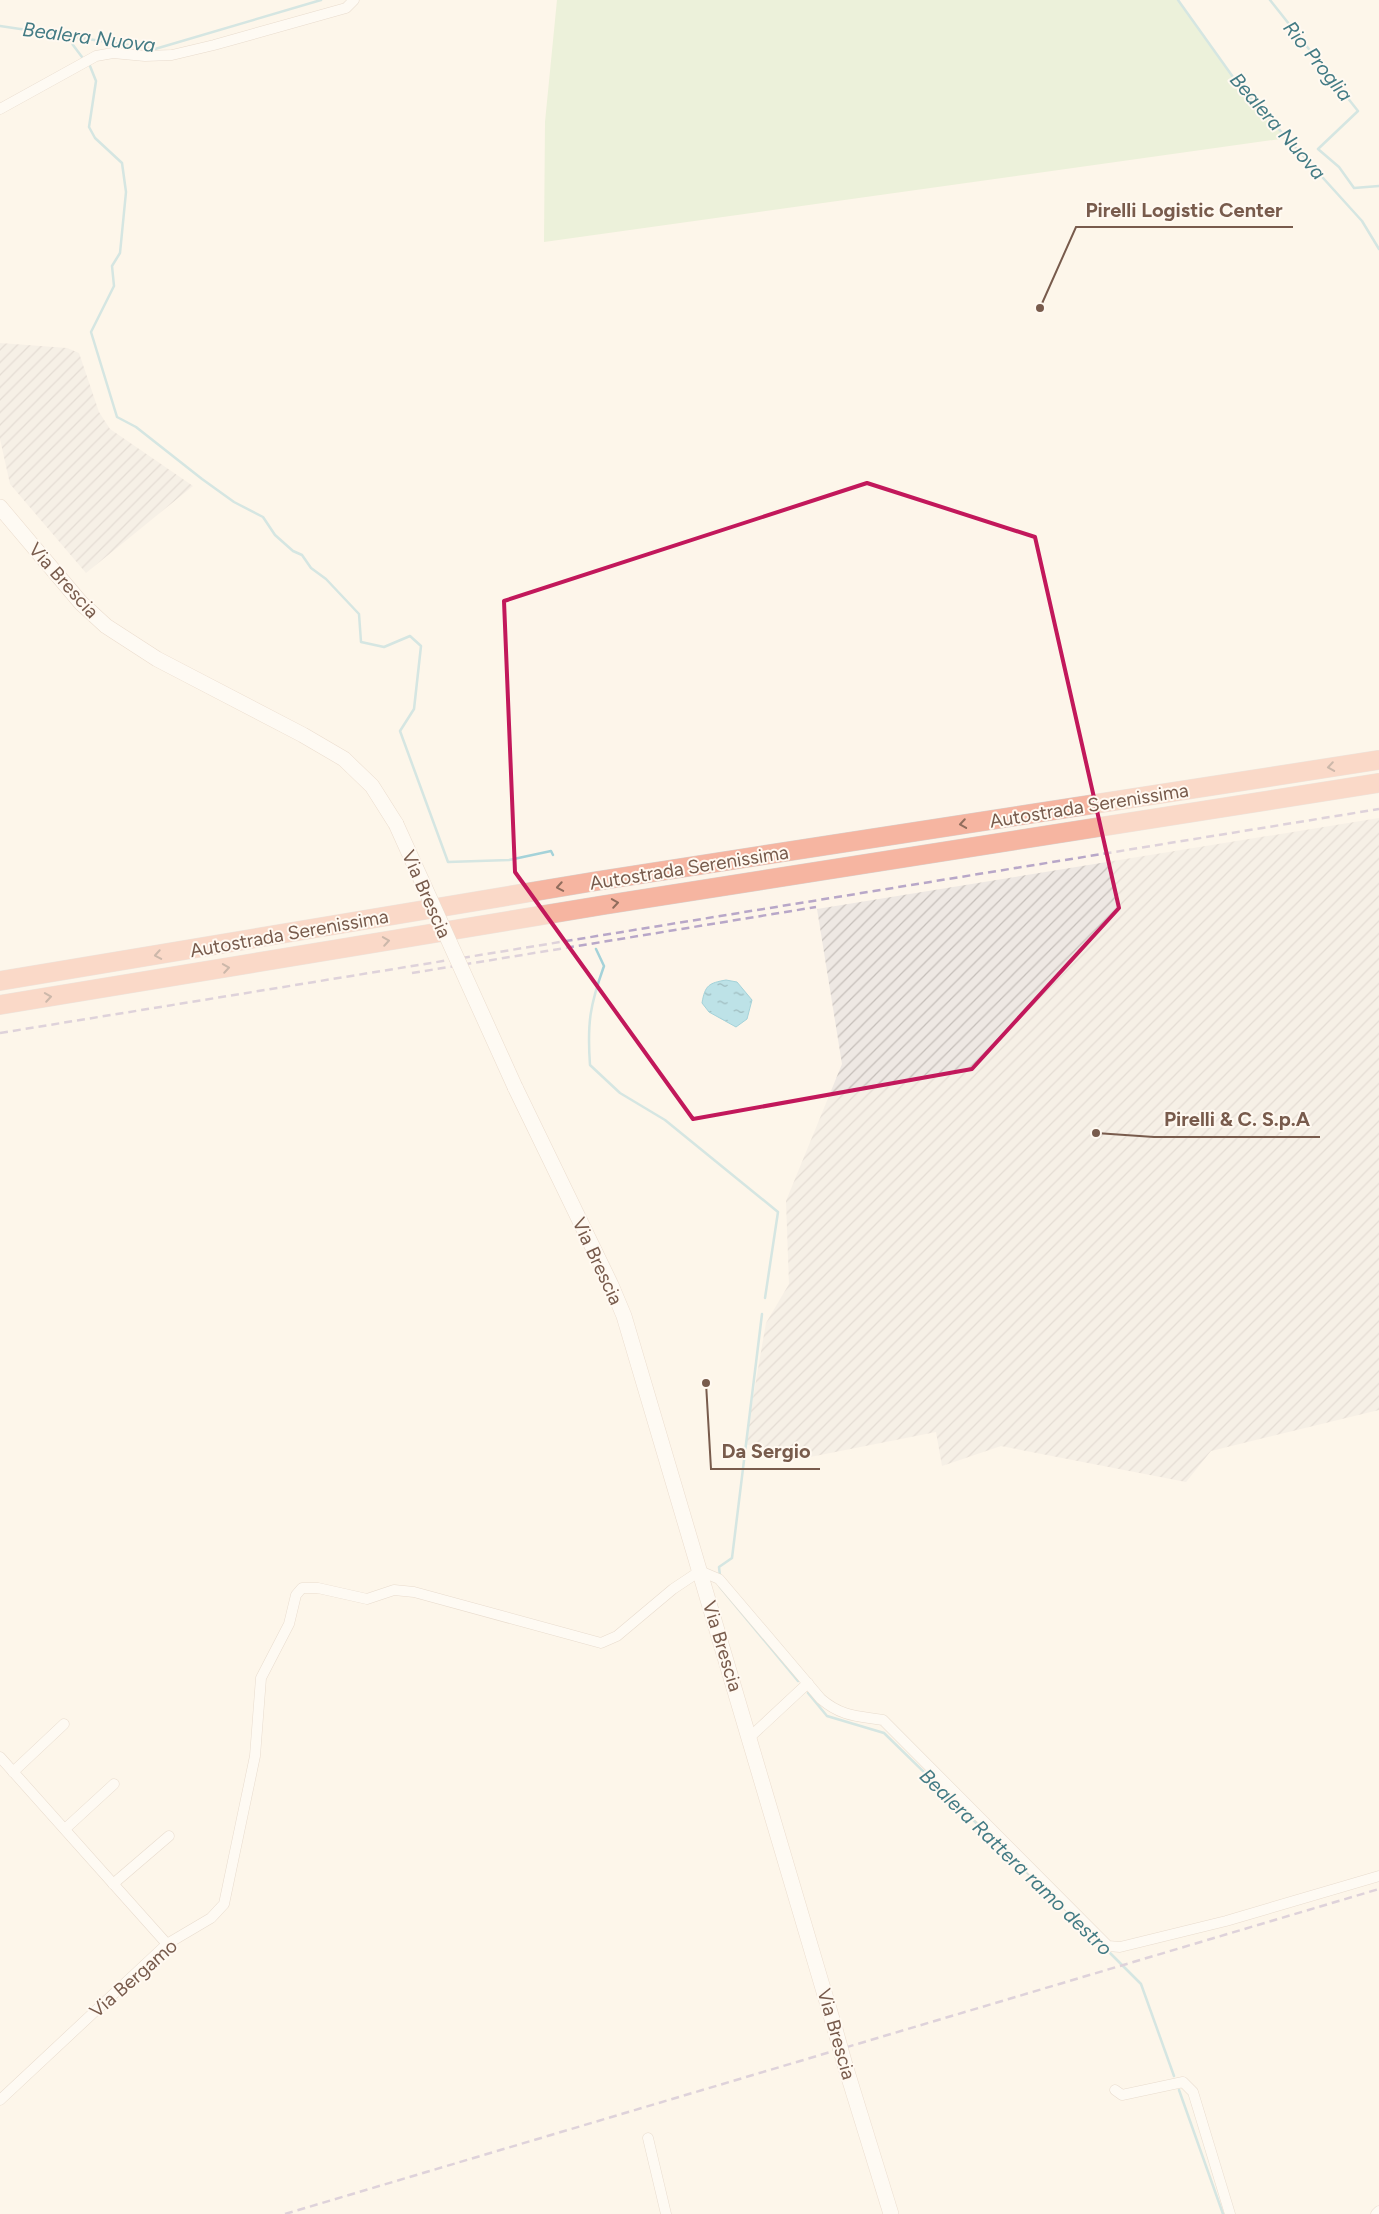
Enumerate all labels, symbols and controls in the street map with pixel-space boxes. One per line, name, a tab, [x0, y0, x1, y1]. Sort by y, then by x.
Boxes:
water label: Rio Proglia	[1278, 16, 1358, 106]
water label: Bealera Nuova	[21, 17, 157, 57]
water label: Bealera Nuova	[1225, 68, 1331, 185]
callout: Pirelli Logistic Center	[1076, 192, 1293, 227]
text: Pirelli Logistic Center	[1085, 198, 1283, 222]
street label: Via Brescia	[24, 538, 103, 623]
one-way arrow	[1326, 761, 1334, 772]
street label: Autostrada Serenissima	[988, 778, 1190, 833]
one-way arrow	[958, 819, 967, 829]
street label: Autostrada Serenissima	[588, 840, 790, 895]
street label: Via Brescia	[397, 847, 456, 942]
one-way arrow	[556, 882, 565, 892]
one-way arrow	[612, 898, 620, 909]
street label: Autostrada Serenissima	[188, 905, 390, 962]
one-way arrow	[382, 936, 390, 947]
one-way arrow	[154, 949, 163, 959]
one-way arrow	[221, 963, 230, 973]
one-way arrow	[44, 992, 52, 1003]
callout: Pirelli & C. S.p.A	[1154, 1102, 1320, 1137]
text: Pirelli & C. S.p.A	[1164, 1107, 1311, 1131]
street label: Via Brescia	[567, 1214, 628, 1308]
callout: Da Sergio	[711, 1434, 820, 1469]
text: Da Sergio	[721, 1439, 811, 1463]
street label: Via Brescia	[698, 1598, 747, 1694]
water label: Bealera Rattera ramo destro	[915, 1764, 1117, 1961]
street label: Via Bergamo	[85, 1934, 182, 2023]
street label: Via Brescia	[813, 1986, 860, 2082]

